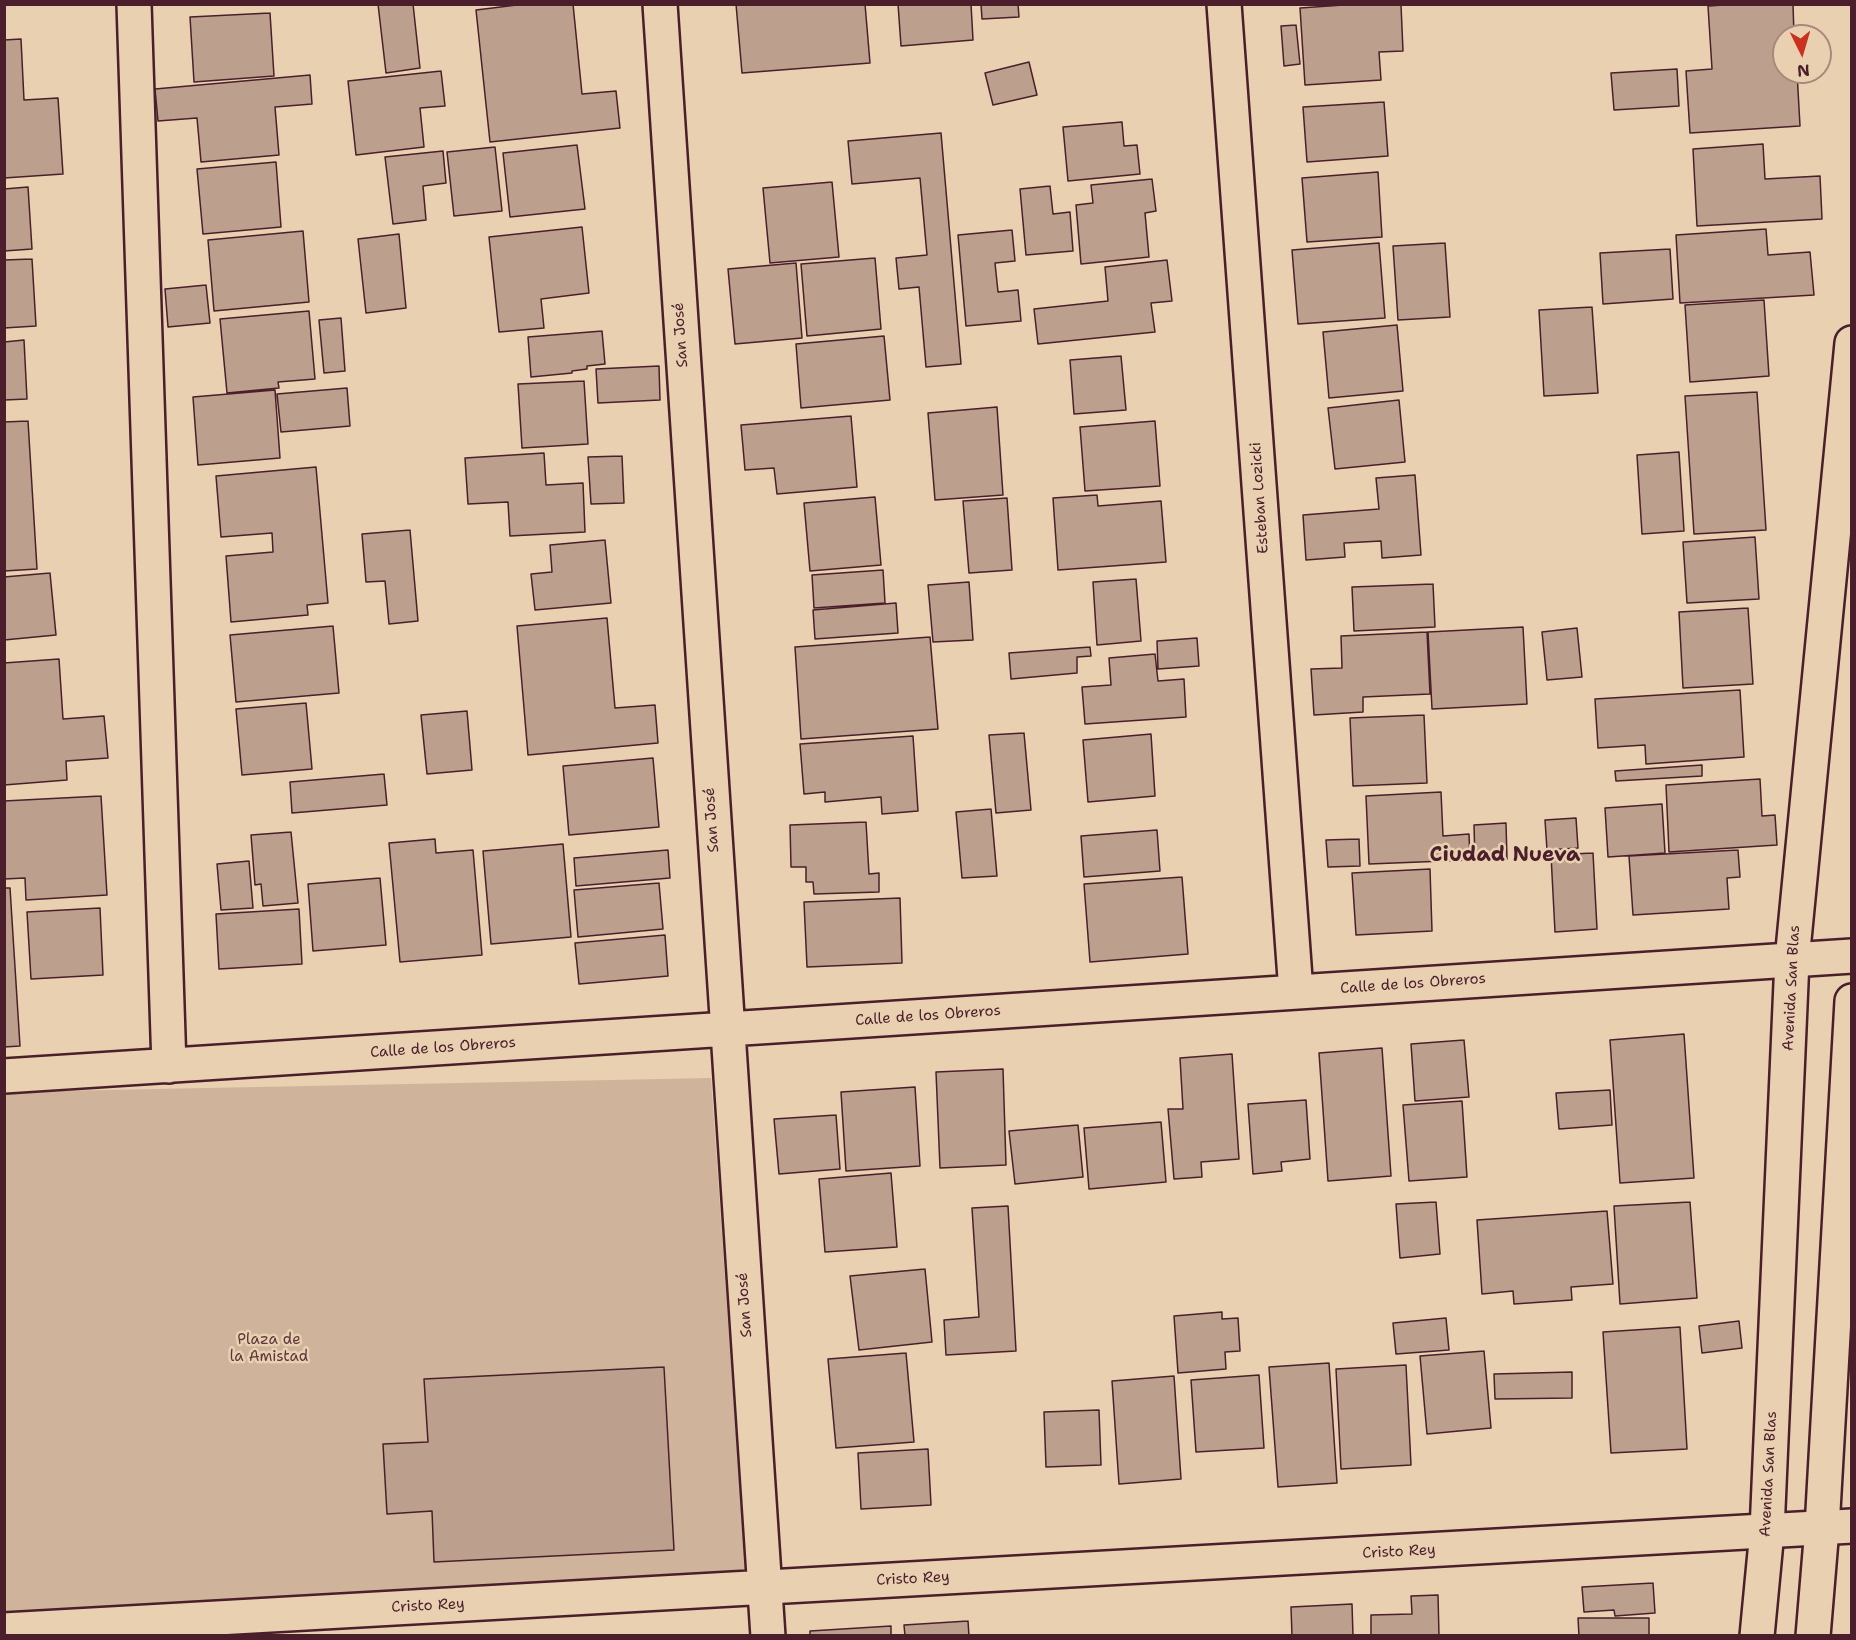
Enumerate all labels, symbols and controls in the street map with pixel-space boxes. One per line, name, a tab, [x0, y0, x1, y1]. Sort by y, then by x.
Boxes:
north arrow	[1772, 24, 1832, 84]
text: N	[1796, 59, 1811, 81]
street label: San José	[670, 302, 692, 368]
street label: Esteban Lozicki	[1247, 441, 1273, 555]
street label: San José	[701, 787, 723, 853]
district label: Ciudad Nueva	[1430, 843, 1580, 869]
street label: Avenida San Blas	[1780, 925, 1804, 1051]
street label: Calle de los Obreros	[1339, 970, 1487, 998]
street label: Calle de los Obreros	[854, 1002, 1002, 1030]
street label: Calle de los Obreros	[369, 1034, 517, 1062]
street label: San José	[734, 1272, 756, 1338]
park label: Plaza de la Amistad	[230, 1331, 308, 1366]
street label: Avenida San Blas	[1757, 1411, 1781, 1537]
street label: Cristo Rey	[1362, 1541, 1436, 1563]
street label: Cristo Rey	[876, 1568, 950, 1590]
street label: Cristo Rey	[391, 1595, 465, 1617]

